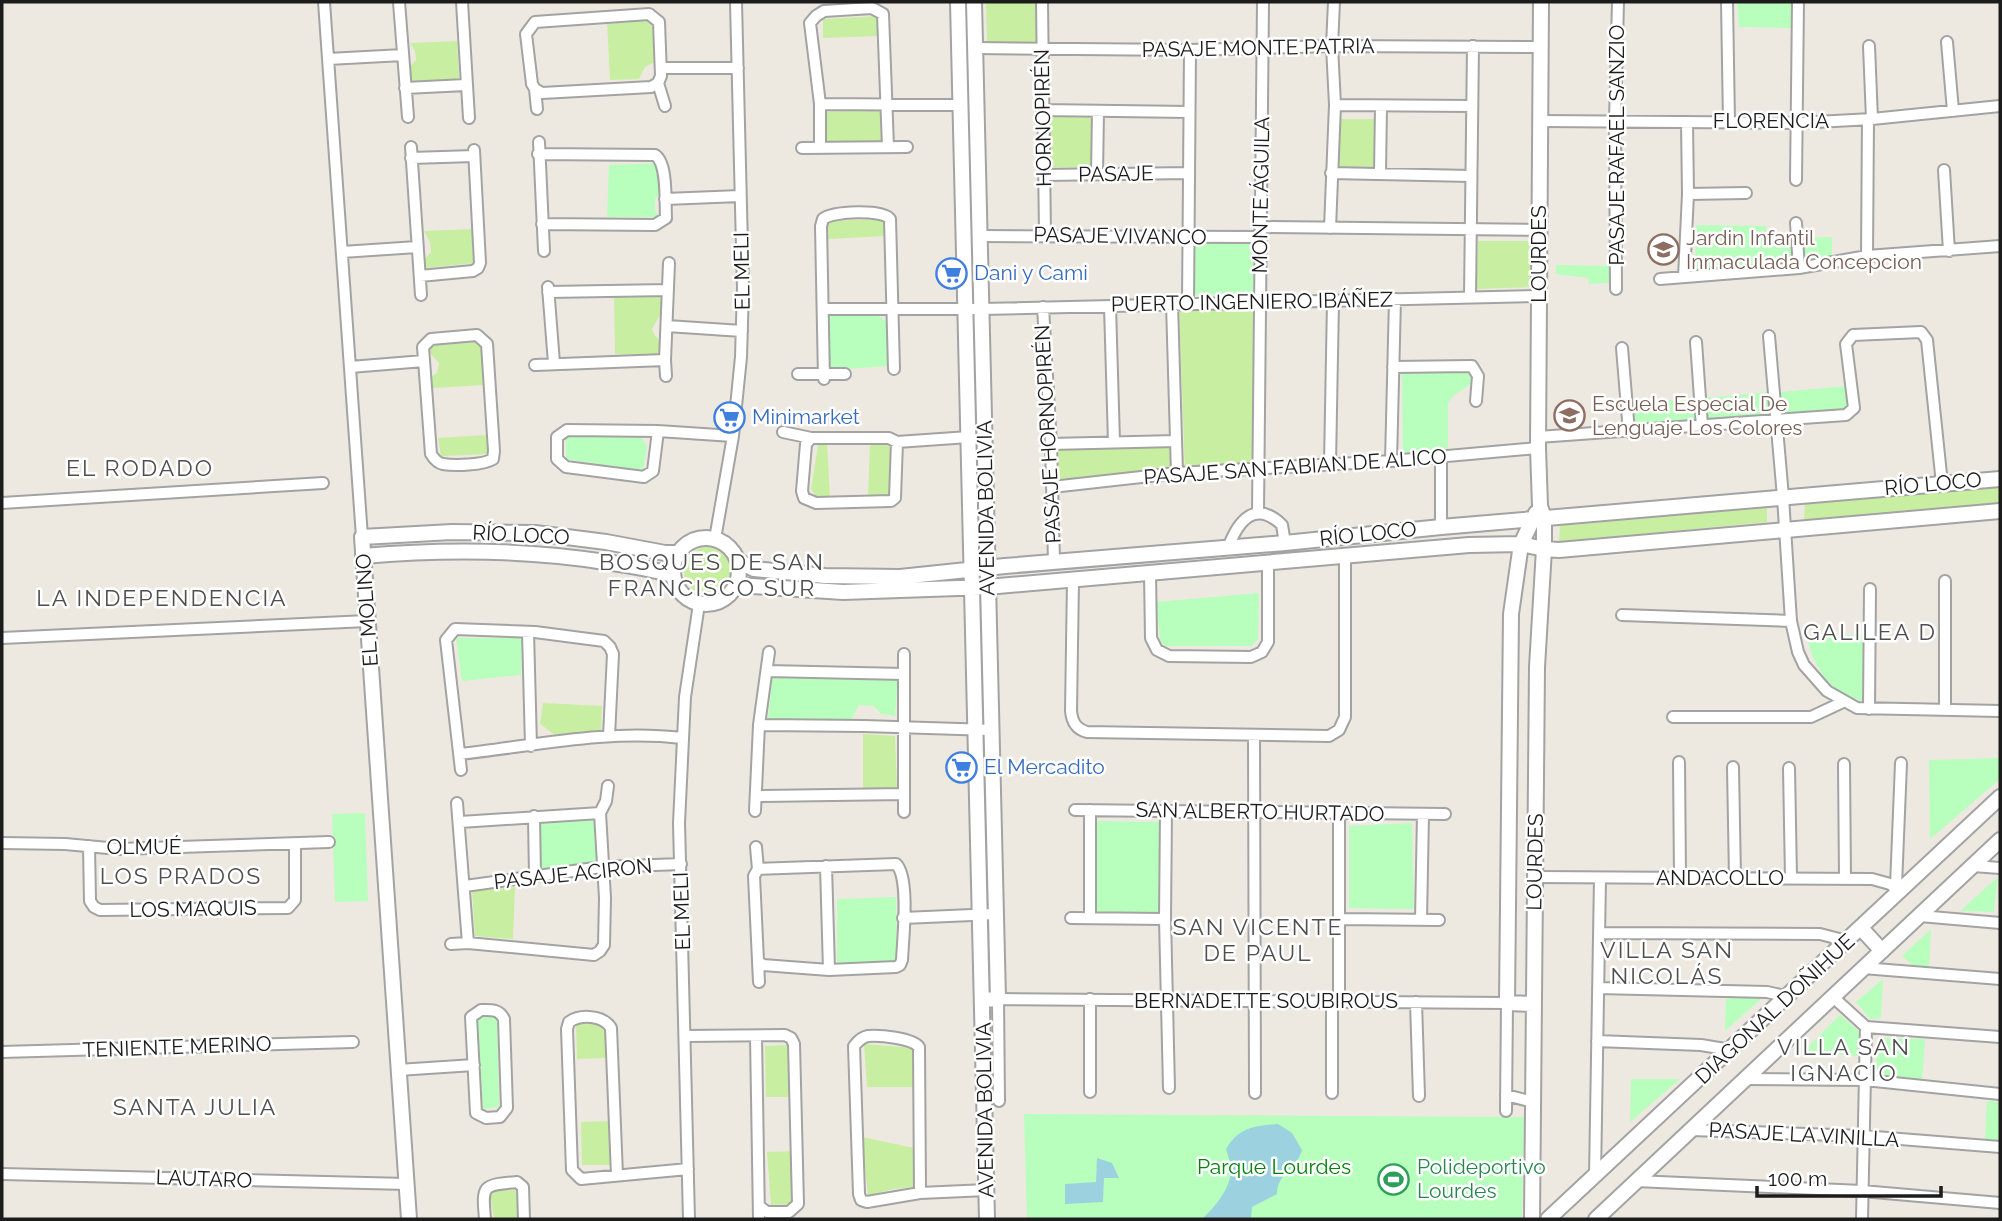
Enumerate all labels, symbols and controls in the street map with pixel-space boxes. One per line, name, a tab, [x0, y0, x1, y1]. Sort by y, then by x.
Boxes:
street label: PASAJE RAFAEL SANZIO	[1604, 25, 1629, 265]
street label: PASAJE MONTE PATRIA	[1141, 33, 1375, 62]
street label: HORNOPIRÉN	[1029, 49, 1056, 187]
street label: FLORENCIA	[1713, 108, 1829, 133]
street label: MONTE ÁGUILA	[1247, 116, 1274, 274]
street label: PASAJE	[1078, 160, 1154, 187]
street label: LOURDES	[1526, 205, 1551, 303]
street label: PASAJE VIVANCO	[1033, 221, 1207, 250]
place label: Jardin Infantil Inmaculada Concepcion	[1686, 225, 1922, 274]
street label: EL MELI	[728, 232, 755, 310]
school or university icon: Jardin Infantil Inmaculada Concepcion	[1646, 233, 1680, 267]
supermarket icon: Dani y Cami	[934, 256, 968, 290]
place label: Dani y Cami	[974, 260, 1088, 285]
street label: PUERTO INGENIERO IBÁÑEZ	[1111, 287, 1393, 316]
street label: PASAJE HORNOPIRÉN	[1029, 324, 1066, 544]
place label: Escuela Especial De Lenguaje Los Colores	[1592, 391, 1803, 440]
school or university icon: Escuela Especial De Lenguaje Los Colores	[1552, 399, 1586, 433]
supermarket icon: Minimarket	[712, 400, 746, 434]
place label: Minimarket	[752, 404, 860, 429]
street label: AVENIDA BOLIVIA	[971, 420, 1000, 596]
street label: PASAJE SAN FABIAN DE ALICO	[1143, 443, 1447, 490]
district label: EL RODADO	[66, 454, 214, 481]
street label: RÍO LOCO	[1883, 467, 1983, 500]
street label: RÍO LOCO	[1318, 516, 1418, 551]
street label: RÍO LOCO	[472, 519, 570, 550]
district label: BOSQUES DE SAN FRANCISCO SUR	[599, 548, 825, 601]
street label: EL MOLINO	[350, 553, 383, 667]
district label: LA INDEPENDENCIA	[36, 584, 288, 611]
district label: GALILEA D	[1803, 618, 1937, 645]
supermarket icon: El Mercadito	[944, 750, 978, 784]
place label: El Mercadito	[984, 754, 1105, 779]
street label: SAN ALBERTO HURTADO	[1135, 797, 1385, 826]
street label: LOURDES	[1521, 813, 1548, 911]
street label: OLMUÉ	[106, 834, 182, 859]
street label: PASAJE ACIRON	[492, 853, 653, 894]
district label: LOS PRADOS	[100, 862, 262, 889]
street label: ANDACOLLO	[1656, 865, 1784, 890]
street label: EL MELI	[668, 871, 695, 951]
street label: LOS MAQUIS	[129, 895, 257, 922]
district label: SAN VICENTE DE PAUL	[1173, 913, 1343, 966]
street label: DIAGONAL DOÑIHUE	[1690, 928, 1859, 1089]
district label: VILLA SAN NICOLÁS	[1600, 936, 1734, 989]
street label: BERNADETTE SOUBIROUS	[1134, 988, 1398, 1013]
street label: AVENIDA BOLIVIA	[970, 1022, 999, 1198]
street label: TENIENTE MERINO	[82, 1031, 272, 1062]
district label: VILLA SAN IGNACIO	[1777, 1033, 1911, 1086]
district label: SANTA JULIA	[113, 1093, 277, 1120]
street label: PASAJE LA VINILLA	[1708, 1117, 1900, 1152]
park label: Parque Lourdes	[1197, 1154, 1351, 1179]
place label: Polideportivo Lourdes	[1417, 1154, 1546, 1203]
scale bar	[1757, 1154, 1941, 1198]
sports icon: Polideportivo Lourdes	[1377, 1162, 1411, 1196]
street label: LAUTARO	[155, 1164, 253, 1193]
text: 100 m	[1768, 1166, 1827, 1191]

